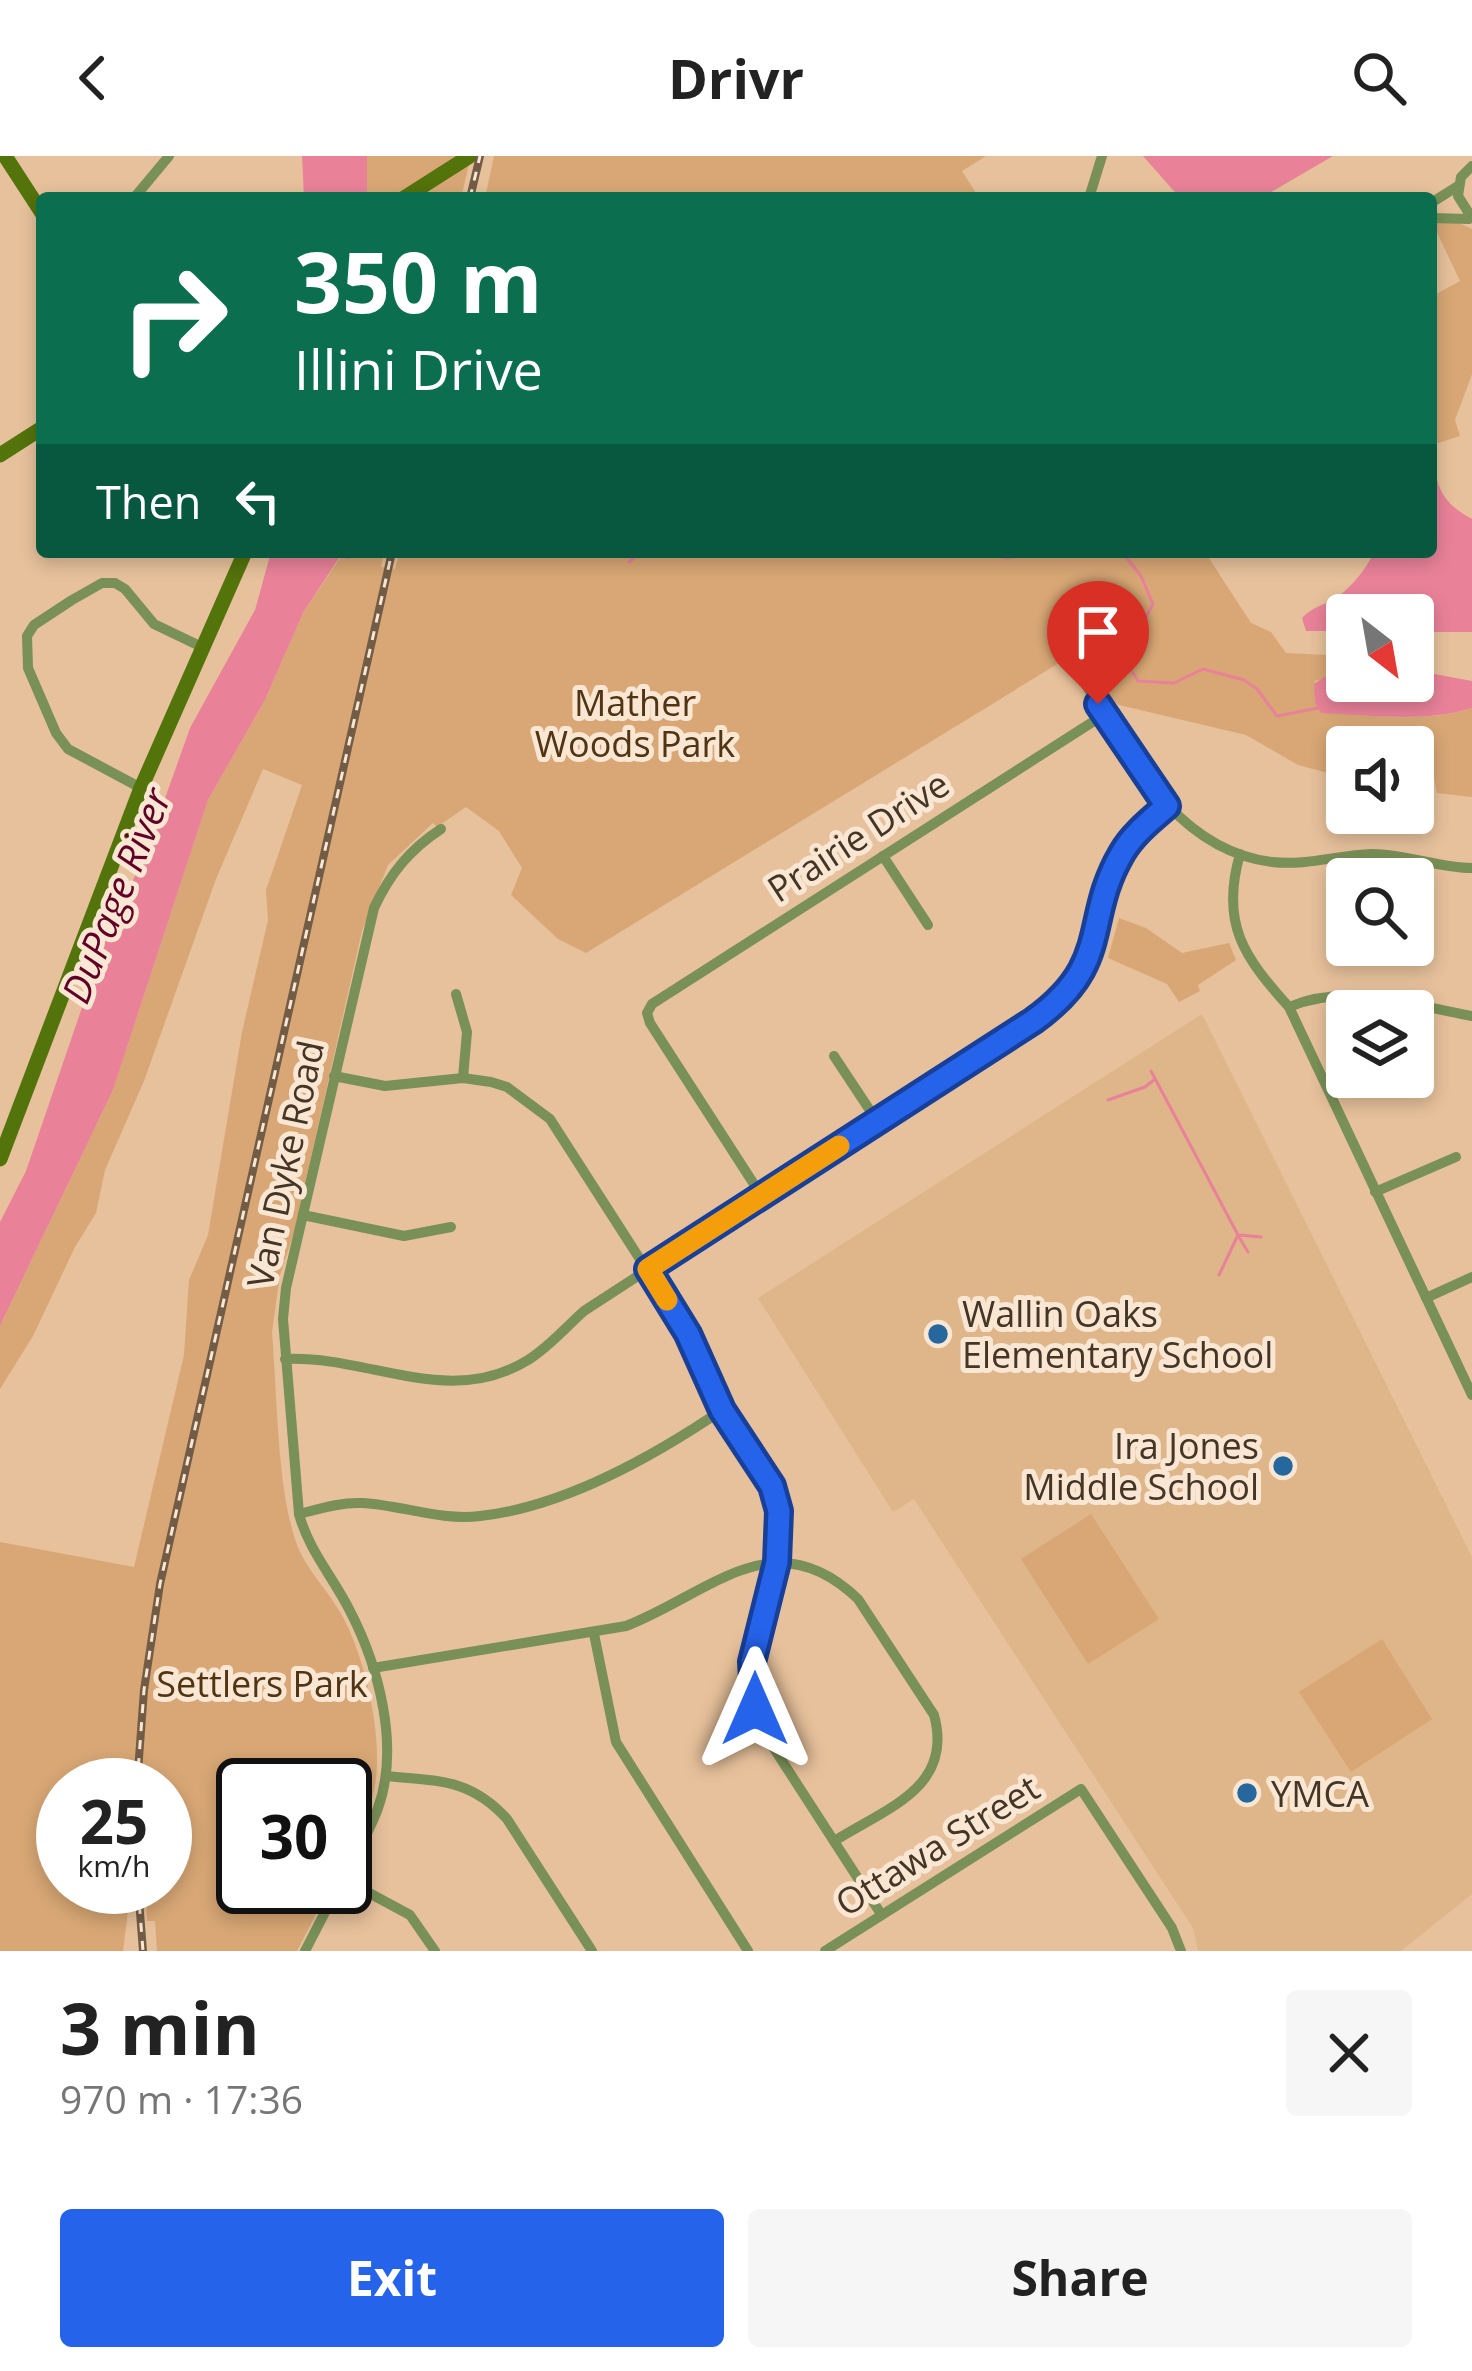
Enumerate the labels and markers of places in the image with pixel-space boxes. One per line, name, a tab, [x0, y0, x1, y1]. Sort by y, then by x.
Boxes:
pin	[1047, 581, 1149, 704]
place label: Wallin Oaks Elementary School	[962, 1289, 1273, 1379]
marker: Wallin Oaks Elementary School	[925, 1321, 951, 1347]
place label: Ira Jones Middle School	[1023, 1421, 1259, 1511]
marker: Ira Jones Middle School	[1270, 1453, 1296, 1479]
place label: YMCA	[1271, 1769, 1369, 1818]
marker: YMCA	[1234, 1780, 1260, 1806]

